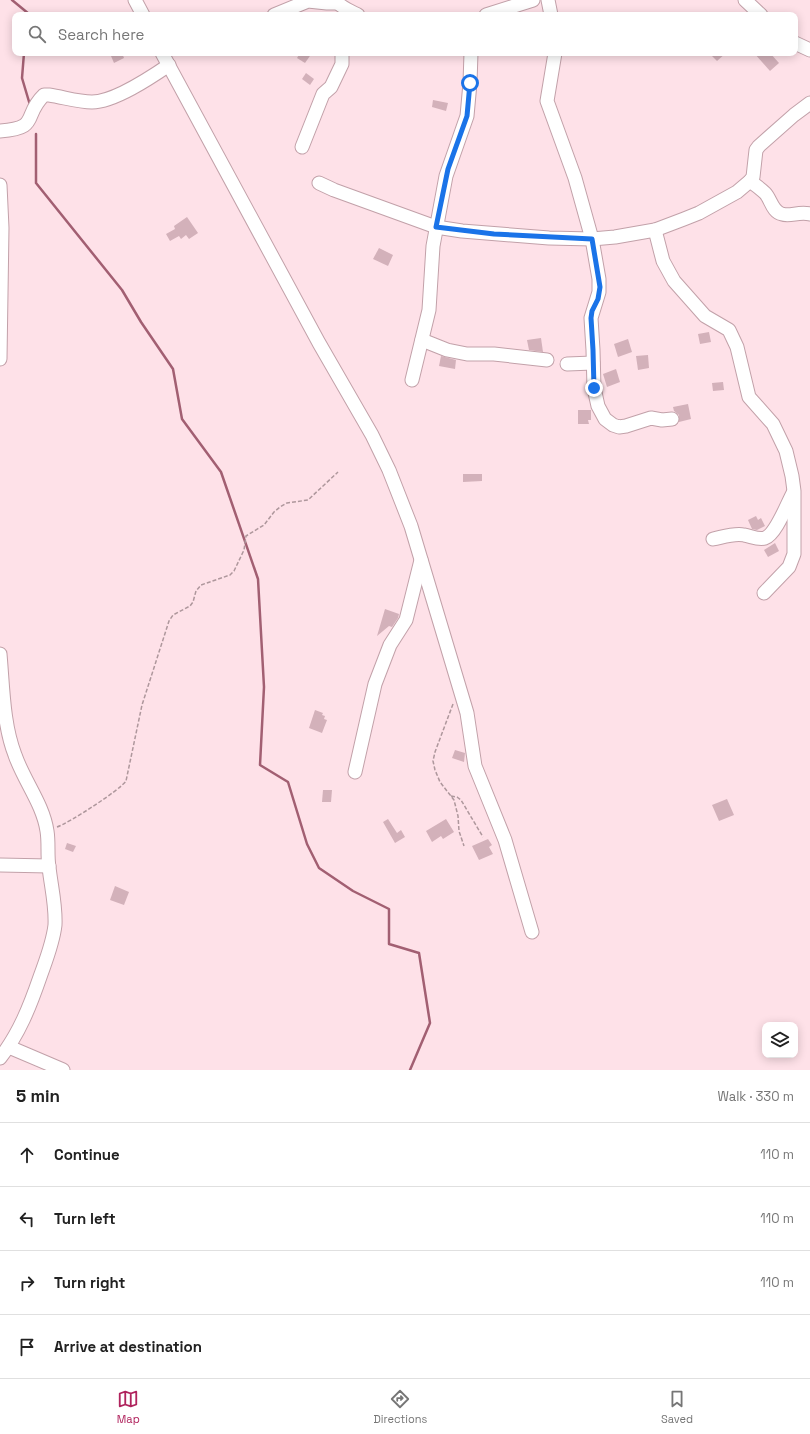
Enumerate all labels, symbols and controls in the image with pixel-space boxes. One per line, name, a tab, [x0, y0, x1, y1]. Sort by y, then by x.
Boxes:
search box	[12, 12, 798, 56]
icon: search	[26, 23, 48, 45]
text: Search here	[58, 25, 144, 44]
route start	[461, 74, 479, 92]
route end	[585, 379, 603, 397]
map controls	[762, 1022, 798, 1058]
button: layers	[762, 1022, 798, 1058]
text: 5 min	[16, 1085, 60, 1107]
text: Walk · 330 m	[717, 1088, 794, 1105]
icon: ahead	[16, 1144, 38, 1166]
text: Continue	[54, 1145, 120, 1164]
text: 110 m	[760, 1146, 794, 1163]
icon: left	[16, 1208, 38, 1230]
text: Turn left	[54, 1209, 116, 1228]
text: 110 m	[760, 1210, 794, 1227]
icon: right	[16, 1272, 38, 1294]
text: Turn right	[54, 1273, 125, 1292]
text: 110 m	[760, 1274, 794, 1291]
icon: arrive	[16, 1336, 38, 1358]
text: Arrive at destination	[54, 1337, 202, 1356]
tab: Map	[117, 1388, 140, 1426]
tab: Directions	[373, 1388, 427, 1426]
tab: Saved	[661, 1388, 693, 1426]

